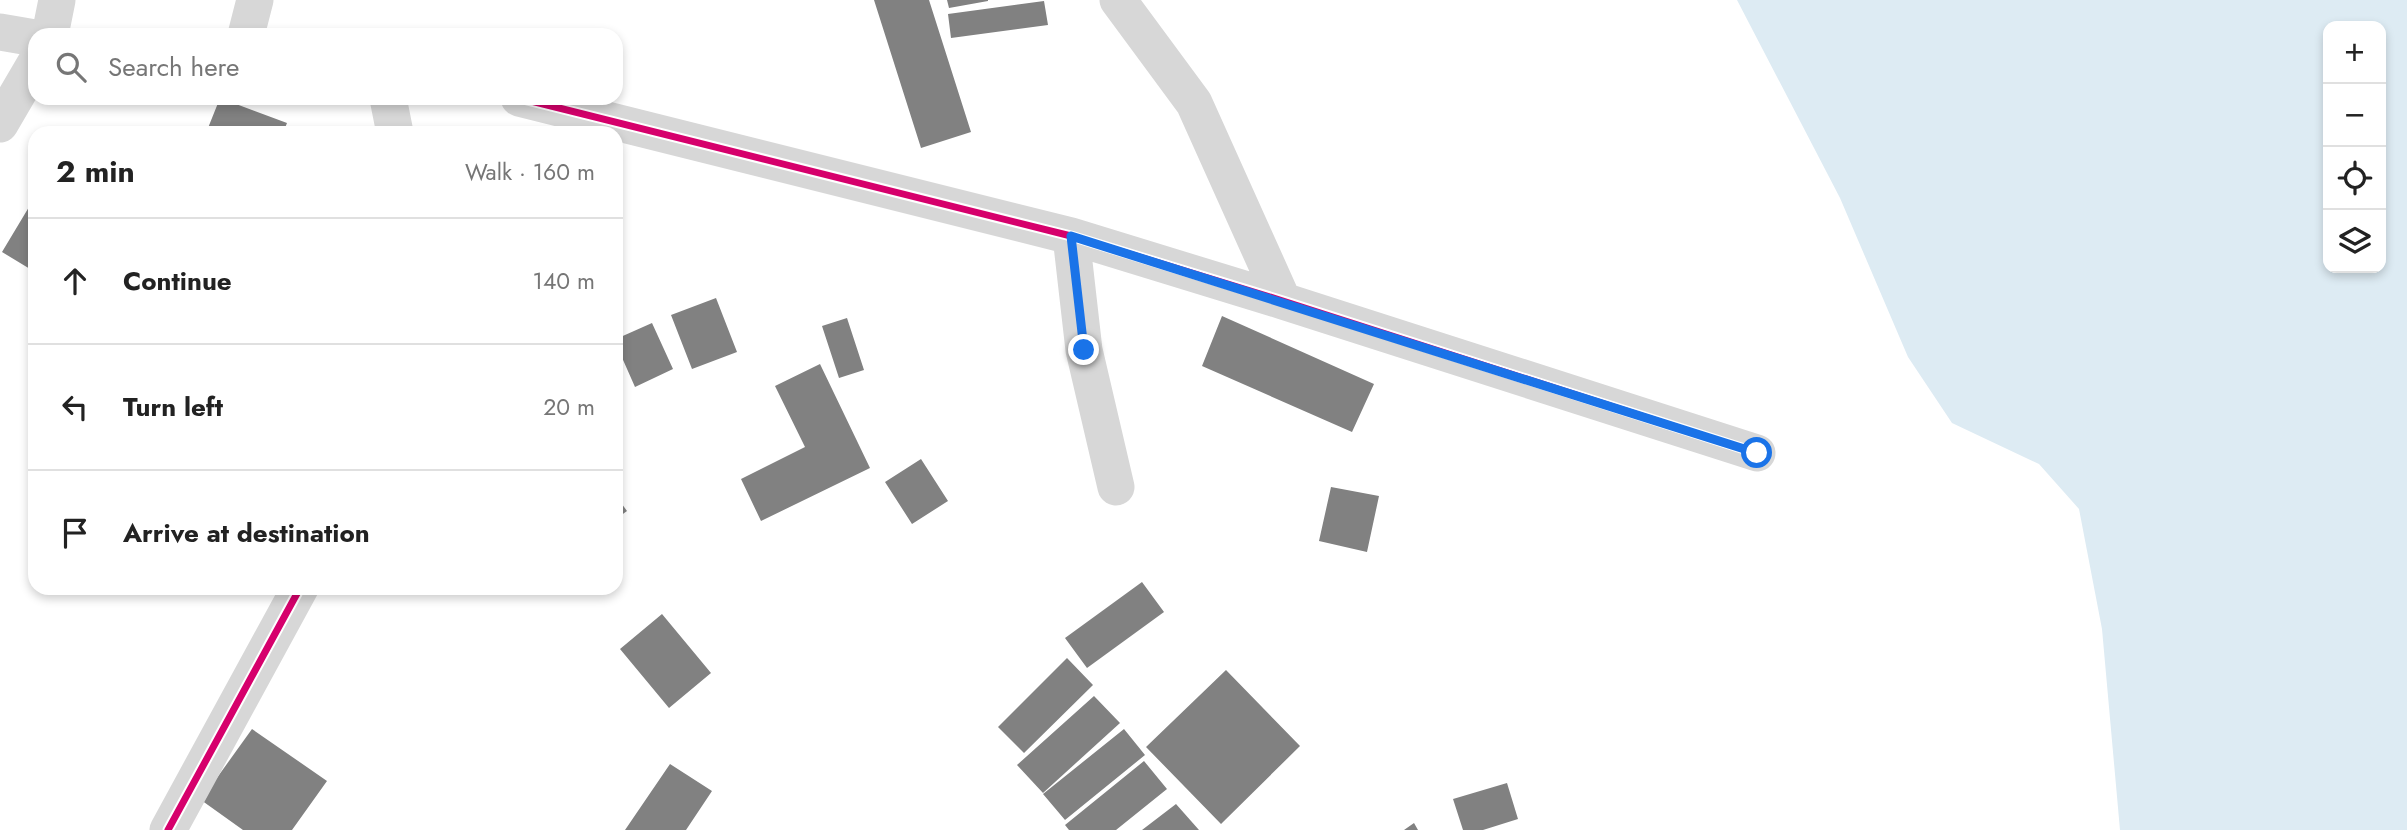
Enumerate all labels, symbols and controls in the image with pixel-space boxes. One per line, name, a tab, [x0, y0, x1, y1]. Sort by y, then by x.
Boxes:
map controls	[2323, 21, 2386, 273]
button: +	[2323, 21, 2386, 84]
search box	[28, 28, 623, 105]
icon: search	[52, 48, 90, 86]
text: Search here	[108, 48, 240, 86]
button: −	[2323, 84, 2386, 147]
button: locate	[2323, 147, 2386, 210]
text: 2 min	[56, 150, 135, 193]
text: Walk · 160 m	[465, 155, 595, 189]
button: layers	[2323, 210, 2386, 273]
icon: ahead	[56, 262, 94, 300]
text: Continue	[123, 262, 232, 300]
text: 140 m	[533, 264, 595, 298]
route end	[1068, 334, 1099, 365]
icon: left	[56, 388, 94, 426]
text: Turn left	[123, 388, 223, 426]
text: 20 m	[543, 390, 595, 424]
route start	[1741, 437, 1772, 468]
icon: arrive	[56, 514, 94, 552]
text: Arrive at destination	[123, 514, 370, 552]

